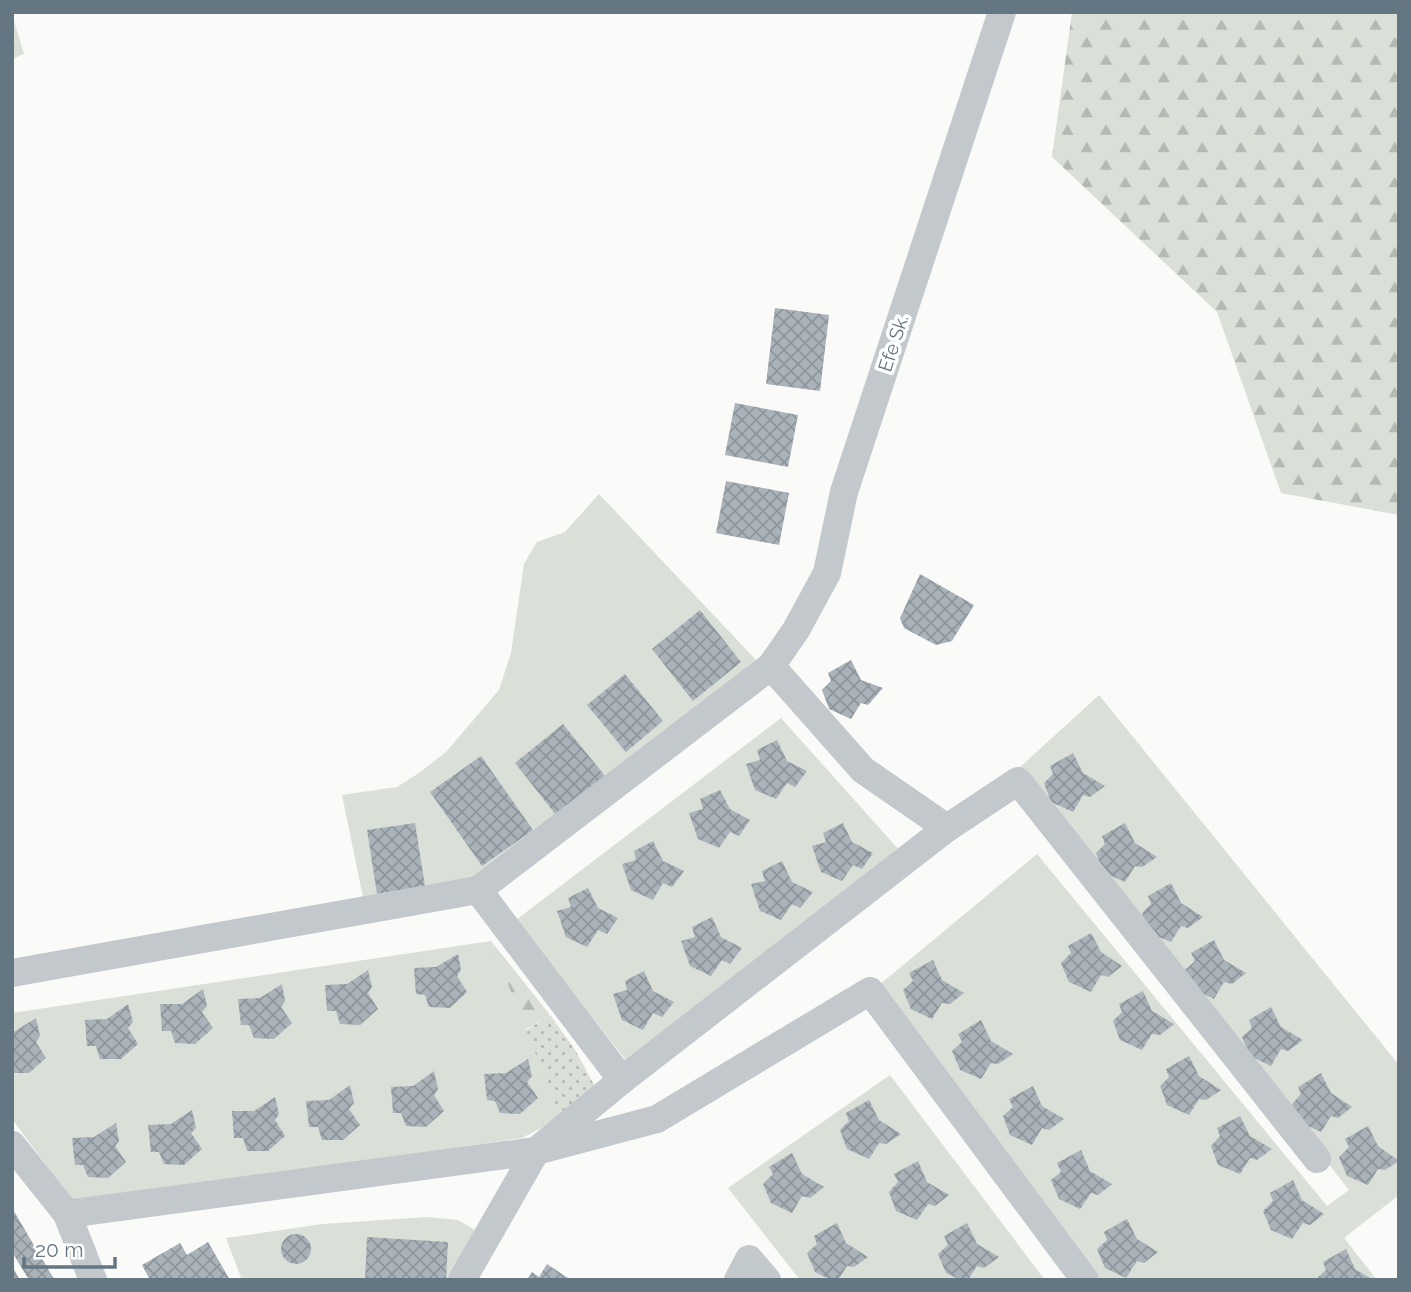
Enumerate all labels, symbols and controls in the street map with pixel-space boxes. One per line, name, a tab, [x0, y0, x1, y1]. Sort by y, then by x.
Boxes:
street label: Efe Sk.	[873, 312, 913, 374]
scale bar	[24, 1226, 116, 1270]
text: 20 m	[35, 1237, 83, 1262]

